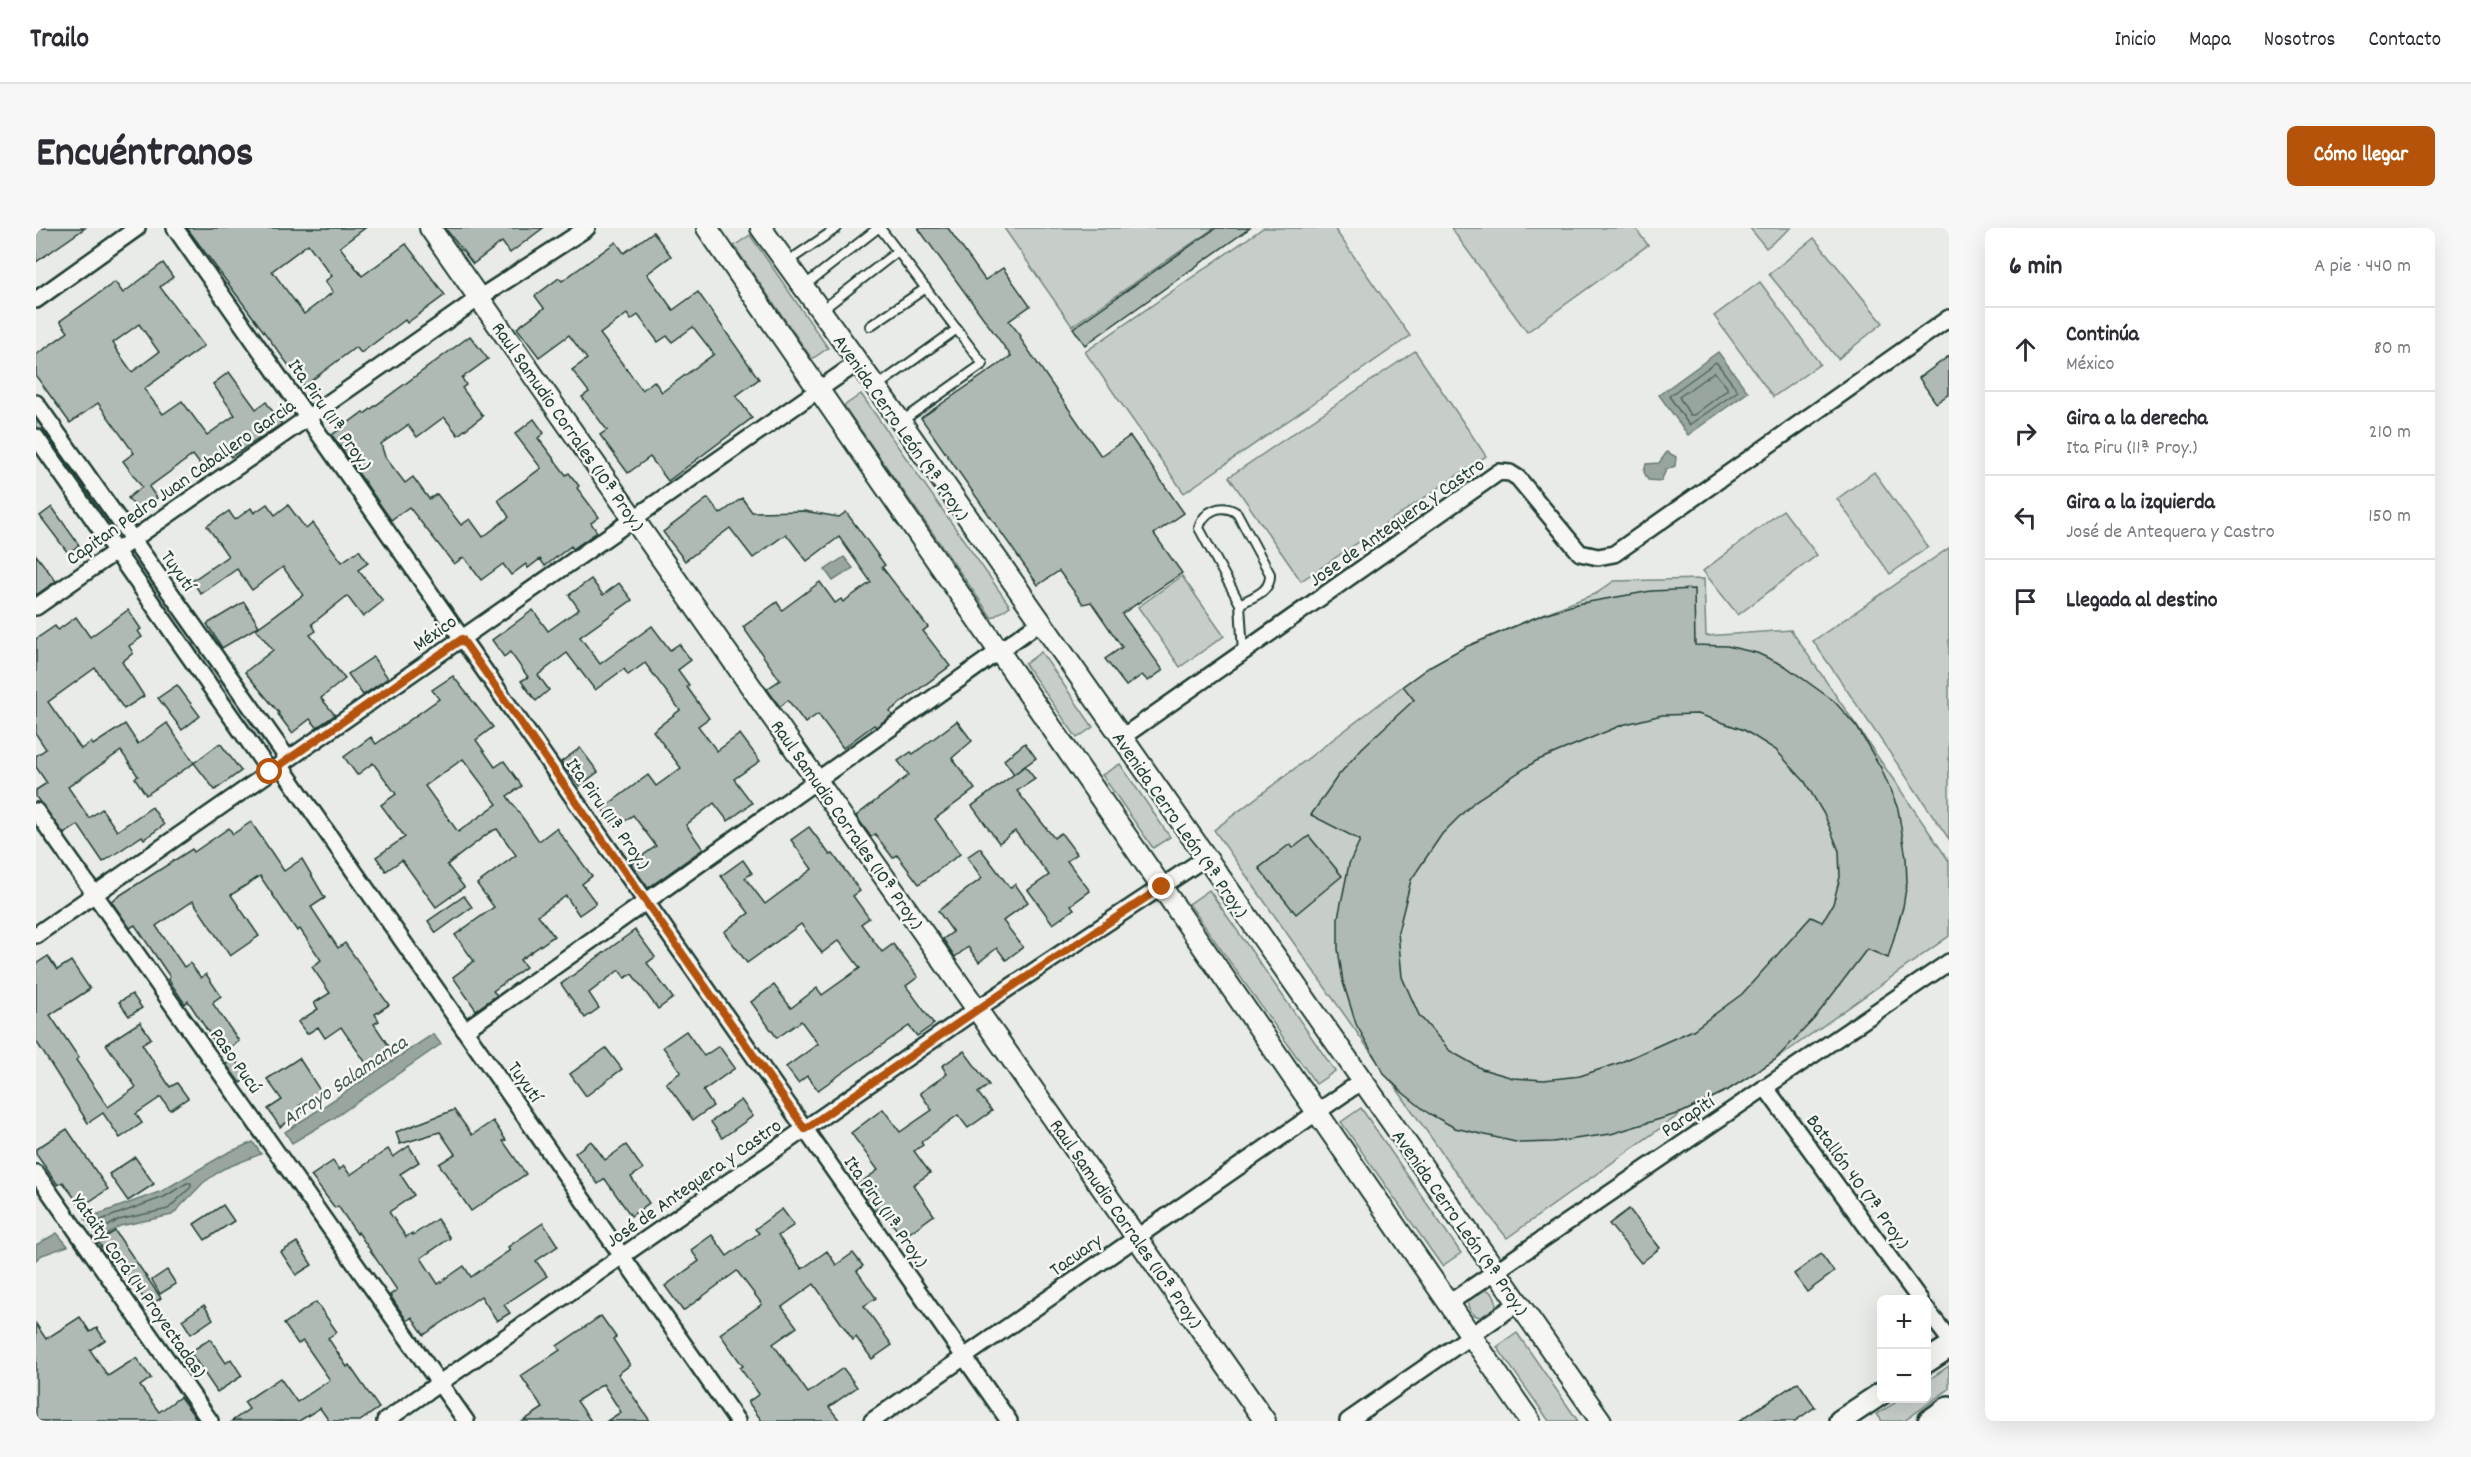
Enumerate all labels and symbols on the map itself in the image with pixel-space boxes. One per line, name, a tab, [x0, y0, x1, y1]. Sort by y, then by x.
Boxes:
street label: Raul Samudio Corrales (10ª Proy.)	[483, 317, 650, 538]
street label: Avenida Cerro León (9ª Proy.)	[824, 330, 975, 528]
street label: Ita Piru (11ª Proy.)	[279, 354, 378, 478]
street label: Capitan Pedro Juan Caballero Garcia	[61, 393, 303, 574]
street label: Jose de Antequera y Castro	[1304, 452, 1491, 595]
street label: Tuyutí	[152, 546, 201, 599]
street label: México	[408, 609, 464, 660]
street label: Raul Samudio Corrales (10ª Proy.)	[762, 715, 929, 936]
street label: Avenida Cerro León (9ª Proy.)	[1103, 727, 1254, 925]
street label: Ita Piru (11ª Proy.)	[557, 753, 656, 877]
route start	[256, 758, 282, 784]
route end	[1148, 873, 1174, 899]
street label: Paso Pucú	[202, 1023, 267, 1100]
water label: Arroyo Salamanca	[277, 1029, 415, 1136]
street label: Tuyutí	[499, 1057, 548, 1110]
street label: Parapití	[1656, 1089, 1722, 1146]
street label: Batallón 40 (7ª Proy.)	[1798, 1109, 1915, 1256]
street label: José de Antequera y Castro	[601, 1113, 788, 1256]
street label: Raul Samudio Corrales (10ª Proy.)	[1041, 1114, 1208, 1335]
street label: Avenida Cerro León (9ª Proy.)	[1383, 1125, 1534, 1323]
street label: Ita Piru (11ª Proy.)	[835, 1151, 934, 1275]
street label: Yataity Corá (14 Proyectadas)	[63, 1189, 212, 1385]
street label: Tacuary	[1045, 1228, 1110, 1285]

